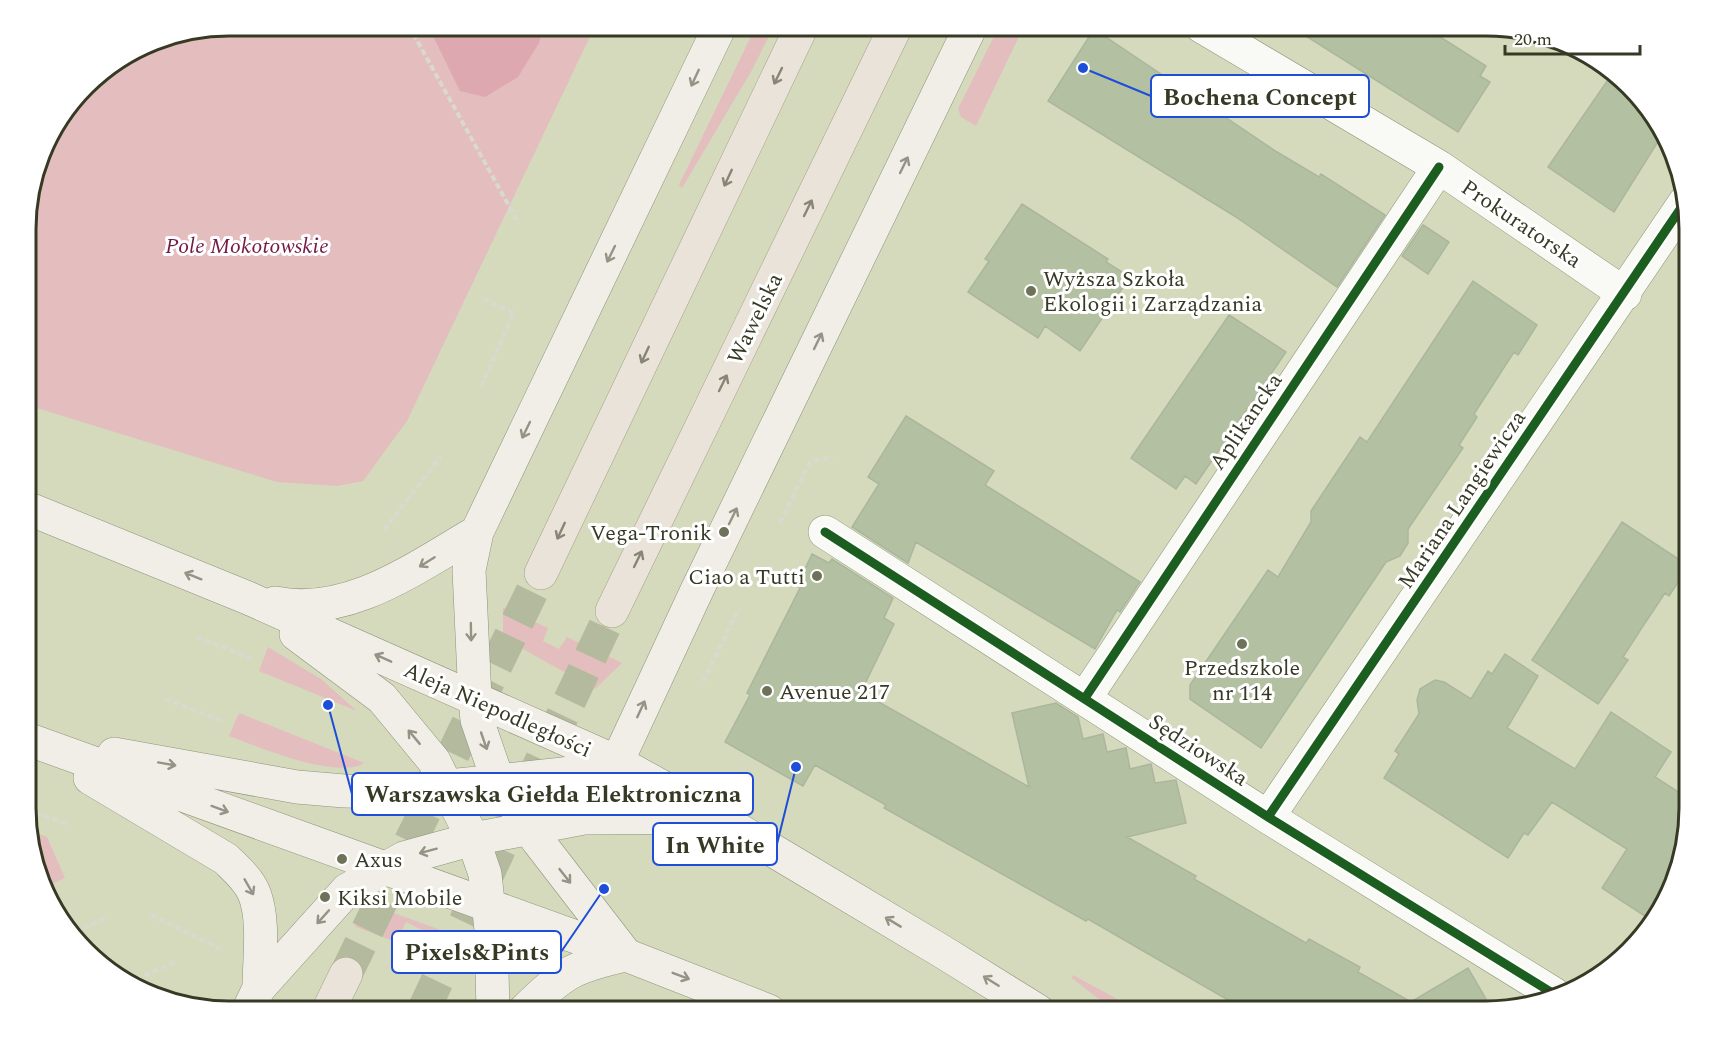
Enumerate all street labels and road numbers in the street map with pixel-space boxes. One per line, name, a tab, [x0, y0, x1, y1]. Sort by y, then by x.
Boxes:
street label: Prokuratorska	[1454, 172, 1588, 277]
street label: Wawelska	[719, 267, 792, 370]
street label: Aplikancka	[1202, 366, 1291, 477]
street label: Mariana Langiewicza	[1390, 404, 1535, 596]
street label: Aleja Niepodległości	[398, 654, 597, 767]
street label: Sędziowska	[1142, 706, 1255, 795]

